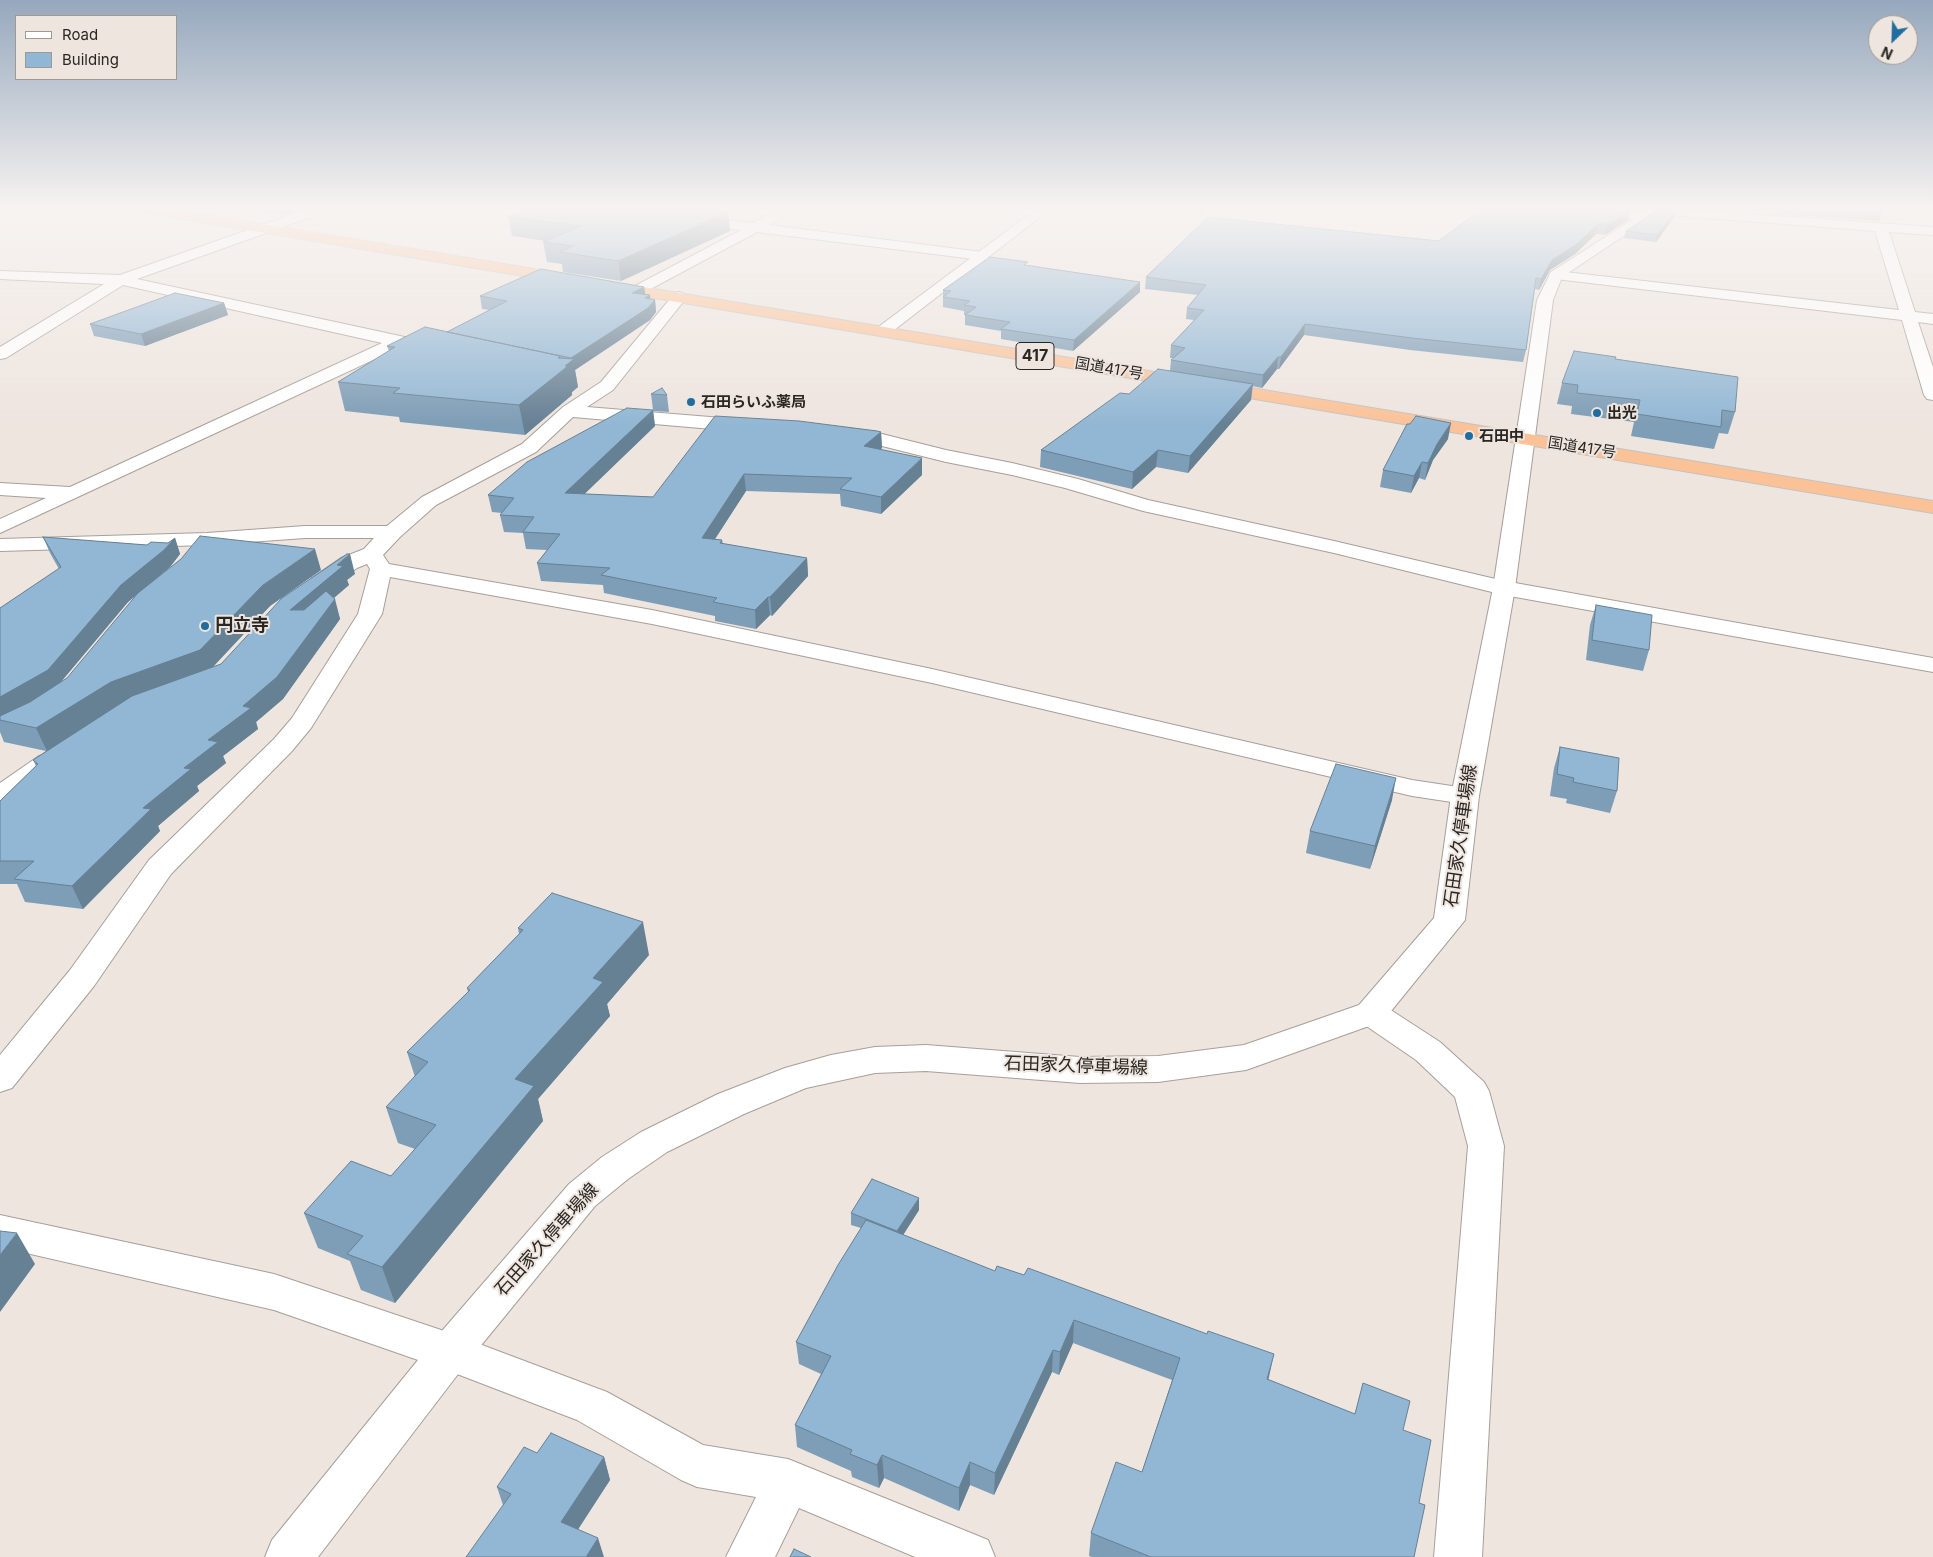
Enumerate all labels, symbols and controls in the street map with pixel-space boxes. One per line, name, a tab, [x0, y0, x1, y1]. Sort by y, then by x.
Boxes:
legend	[15, 15, 178, 80]
north arrow	[1868, 15, 1918, 65]
text: Road	[62, 25, 98, 44]
text: N	[1879, 43, 1895, 63]
text: Building	[62, 50, 119, 69]
road number: 417	[1016, 342, 1054, 370]
street label: 国道417号	[1073, 354, 1145, 384]
place label: 石田らいふ薬局	[701, 393, 806, 411]
marker: 石田らいふ薬局	[685, 396, 697, 408]
place label: 出光	[1607, 404, 1637, 422]
marker: 出光	[1591, 407, 1603, 419]
place label: 石田中	[1479, 427, 1524, 445]
marker: 石田中	[1463, 430, 1475, 442]
street label: 国道417号	[1547, 434, 1617, 462]
place label: 円立寺	[215, 615, 269, 637]
marker: 円立寺	[199, 620, 211, 632]
street label: 石田家久停車場線	[1440, 763, 1482, 909]
street label: 石田家久停車場線	[1004, 1053, 1148, 1079]
street label: 石田家久停車場線	[491, 1179, 603, 1301]

